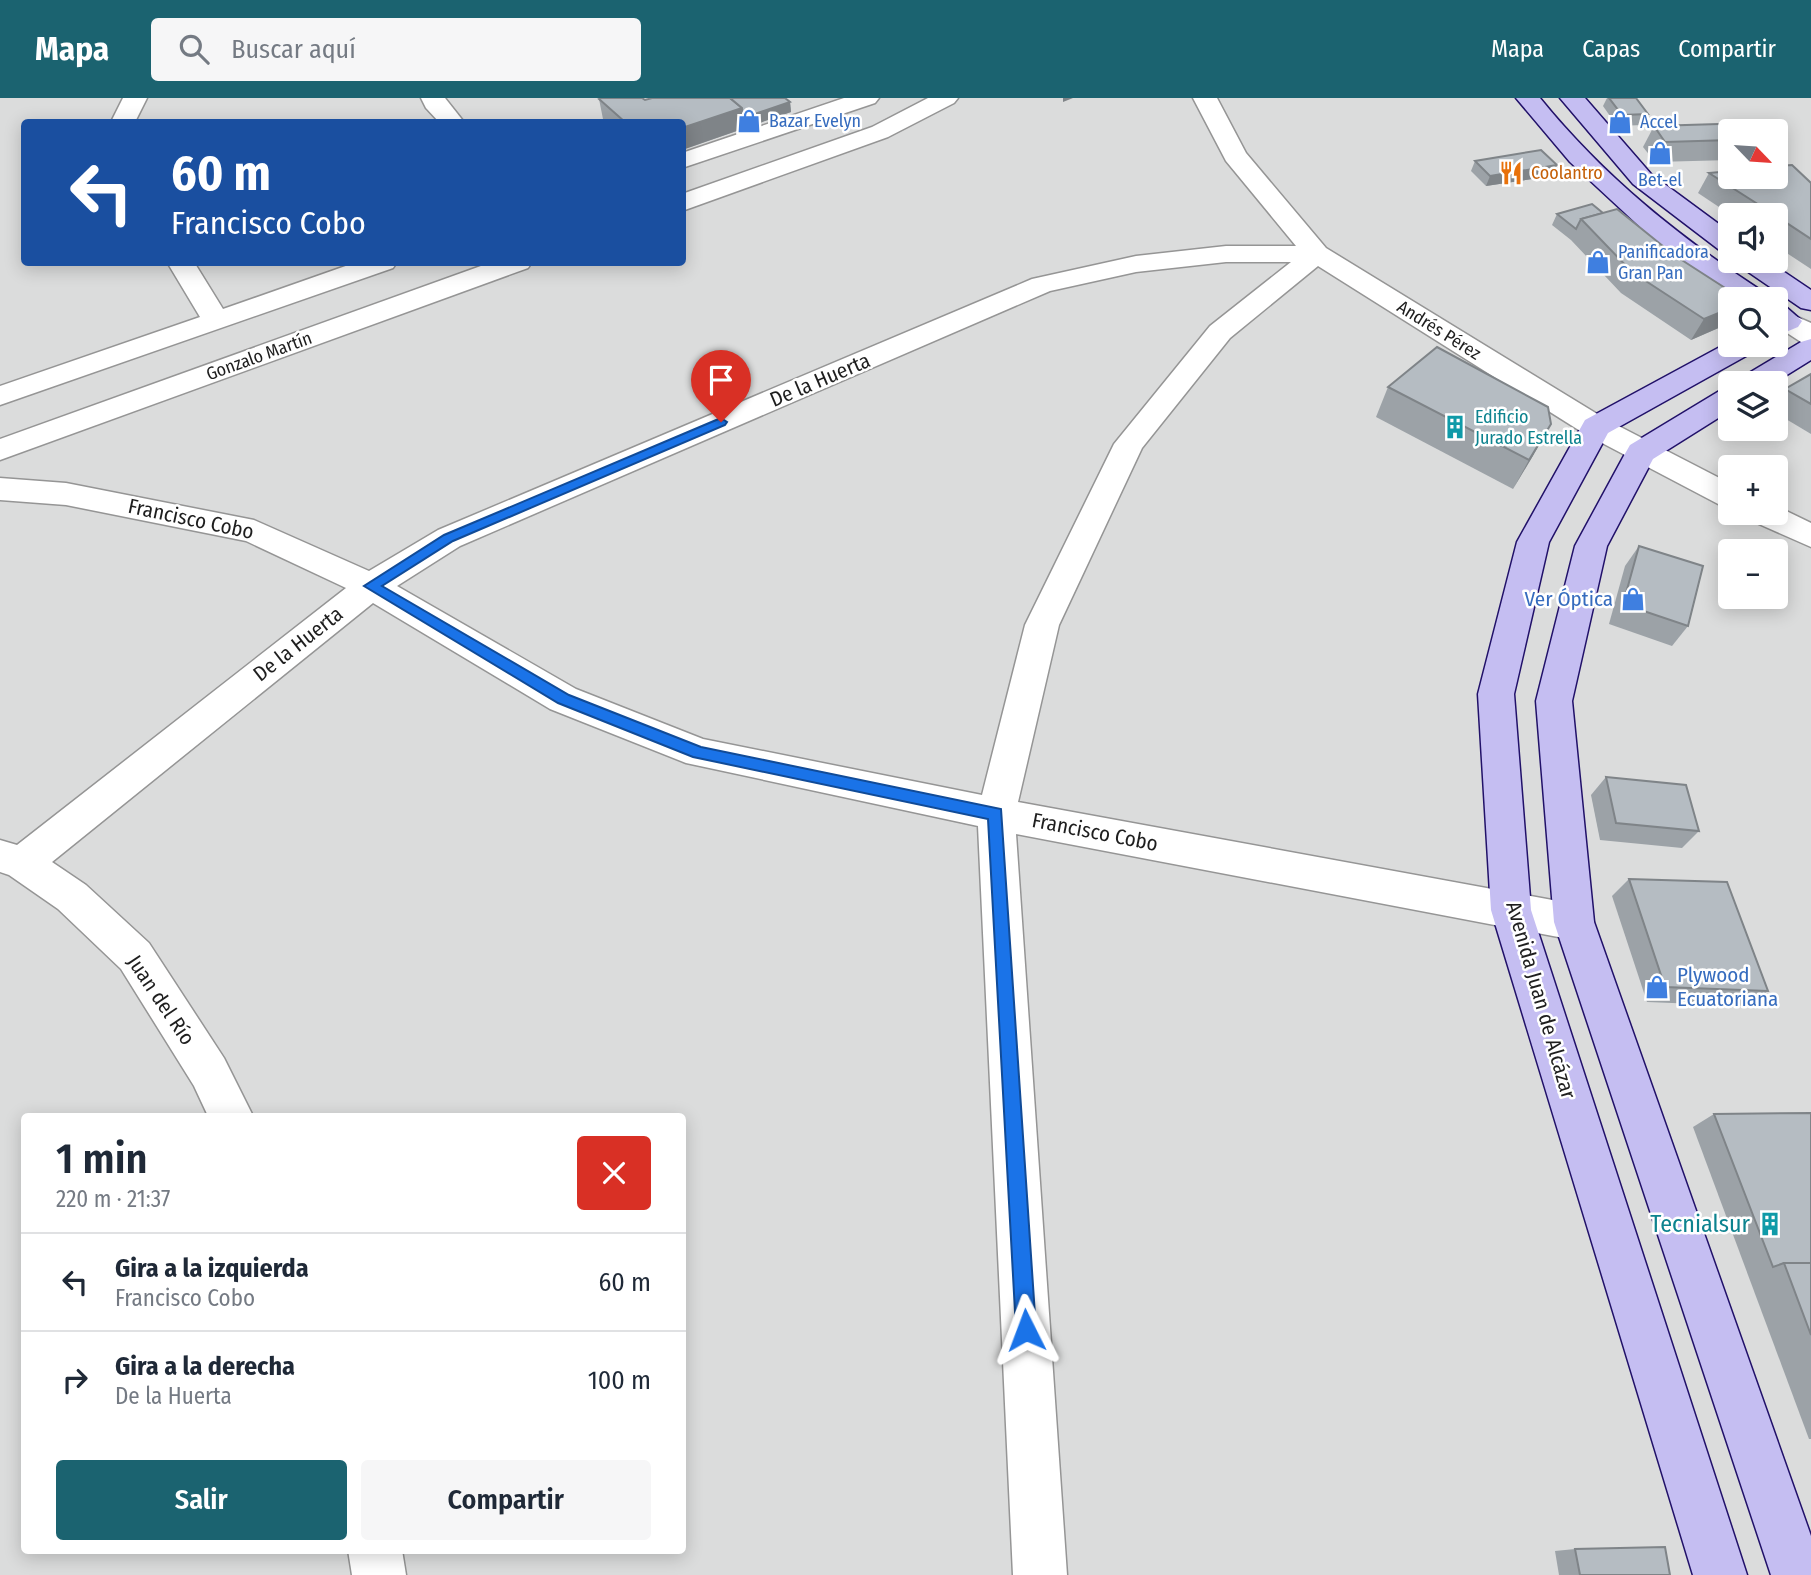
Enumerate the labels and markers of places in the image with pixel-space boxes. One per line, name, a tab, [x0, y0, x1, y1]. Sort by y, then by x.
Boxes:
shop icon: Bazar Evelyn	[735, 107, 763, 135]
shop icon: Accel	[1606, 108, 1634, 136]
place label: Bazar Evelyn	[769, 110, 861, 132]
place label: Accel	[1640, 111, 1678, 133]
shop icon: Bet-el	[1646, 139, 1674, 167]
restaurant icon: Coolantro	[1497, 159, 1525, 187]
place label: Coolantro	[1531, 162, 1603, 184]
place label: Bet-el	[1638, 169, 1682, 191]
place label: Panificadora Gran Pan	[1618, 241, 1709, 284]
shop icon: Panificadora Gran Pan	[1584, 248, 1612, 276]
pin	[691, 350, 751, 422]
place label: Edificio Jurado Estrella	[1475, 406, 1582, 449]
building icon: Edificio Jurado Estrella	[1441, 413, 1469, 441]
shop icon: Ver Óptica	[1619, 585, 1647, 613]
place label: Ver Óptica	[1525, 586, 1613, 612]
place label: Plywood Ecuatoriana	[1677, 962, 1778, 1012]
shop icon: Plywood Ecuatoriana	[1643, 973, 1671, 1001]
place label: Tecnialsur	[1650, 1210, 1751, 1238]
building icon: Tecnialsur	[1756, 1210, 1784, 1238]

